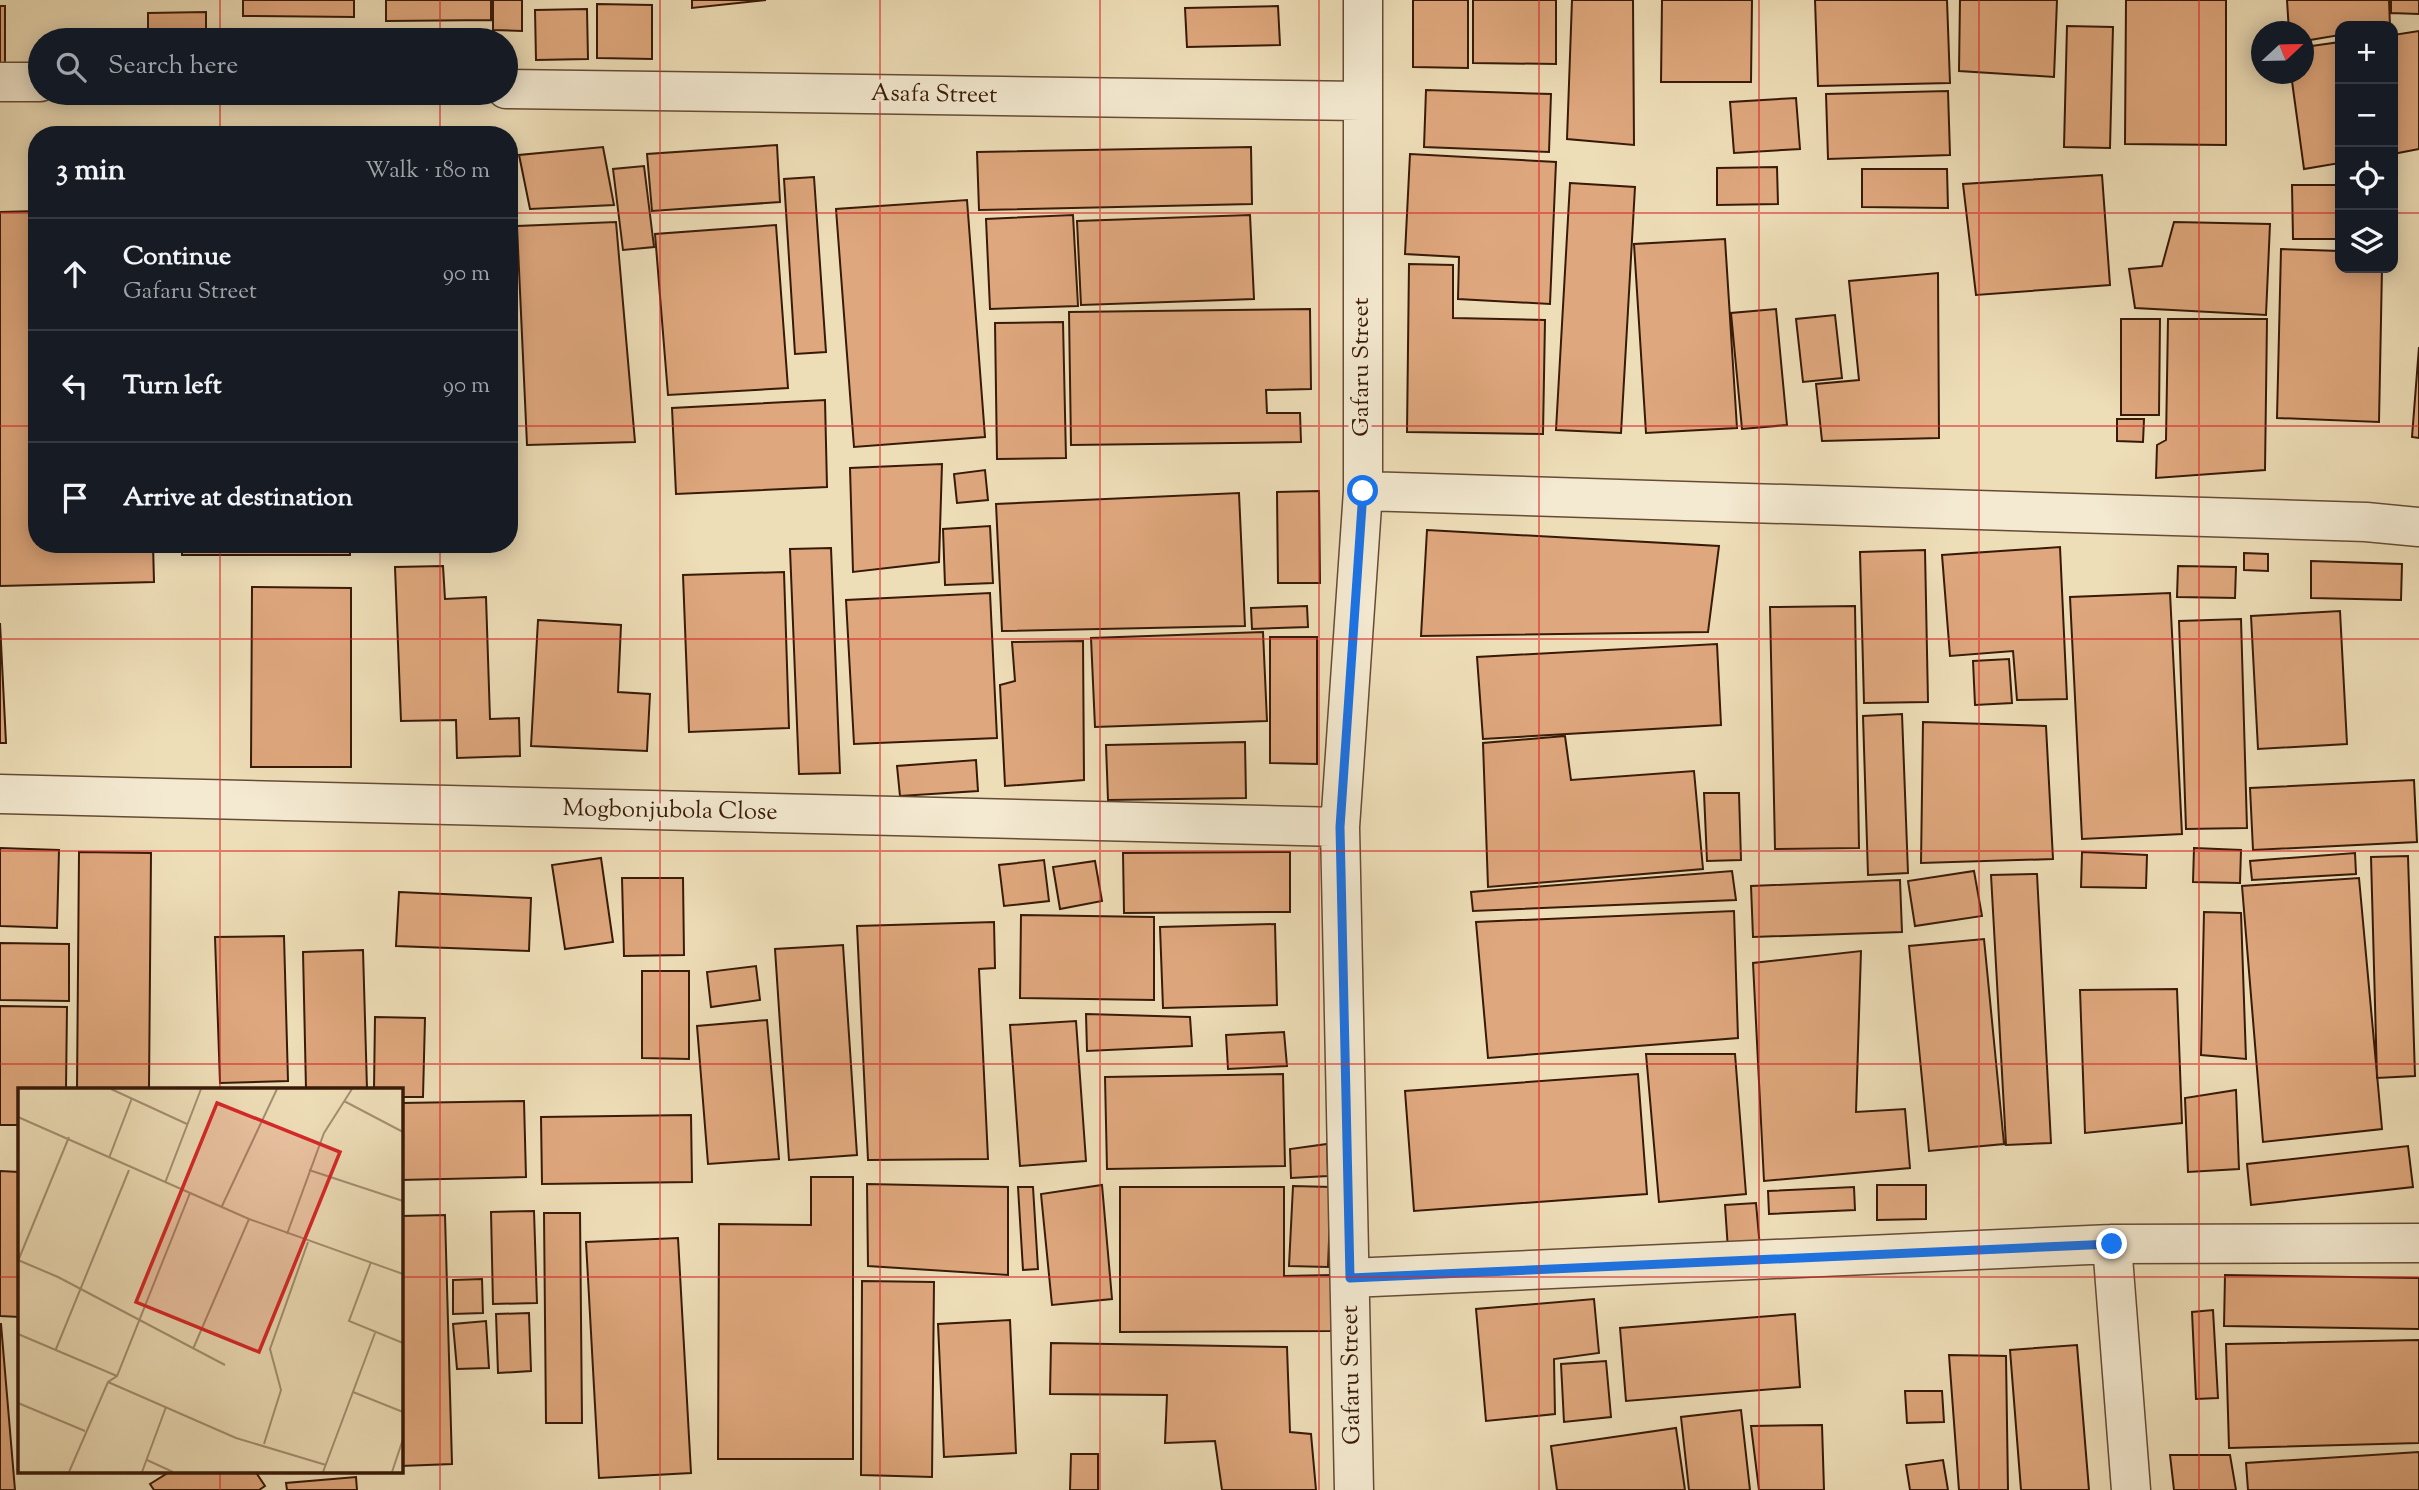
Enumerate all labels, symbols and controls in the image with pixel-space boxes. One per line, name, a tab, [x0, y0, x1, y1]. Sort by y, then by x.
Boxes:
north arrow	[2251, 21, 2314, 84]
map controls	[2335, 21, 2398, 273]
button: +	[2335, 21, 2398, 84]
search box	[28, 28, 518, 105]
icon: search	[52, 48, 90, 86]
text: Search here	[108, 48, 238, 85]
street label: Asafa Street	[871, 77, 997, 113]
button: −	[2335, 84, 2398, 147]
button: locate	[2335, 147, 2398, 210]
text: 3 min	[56, 150, 126, 193]
text: Walk · 180 m	[365, 155, 490, 188]
button: layers	[2335, 210, 2398, 273]
text: Continue	[123, 239, 231, 276]
icon: ahead	[56, 255, 94, 293]
text: 90 m	[443, 258, 490, 291]
text: Gafaru Street	[123, 276, 257, 309]
street label: Gafaru Street	[1345, 297, 1379, 437]
icon: left	[56, 367, 94, 405]
text: Turn left	[123, 368, 222, 405]
text: 90 m	[443, 370, 490, 403]
route start	[1347, 475, 1378, 506]
icon: arrive	[56, 479, 94, 517]
text: Arrive at destination	[123, 480, 353, 517]
street label: Mogbonjubola Close	[562, 792, 778, 830]
inset map	[18, 1088, 402, 1472]
route end	[2096, 1228, 2127, 1259]
street label: Gafaru Street	[1334, 1305, 1370, 1445]

